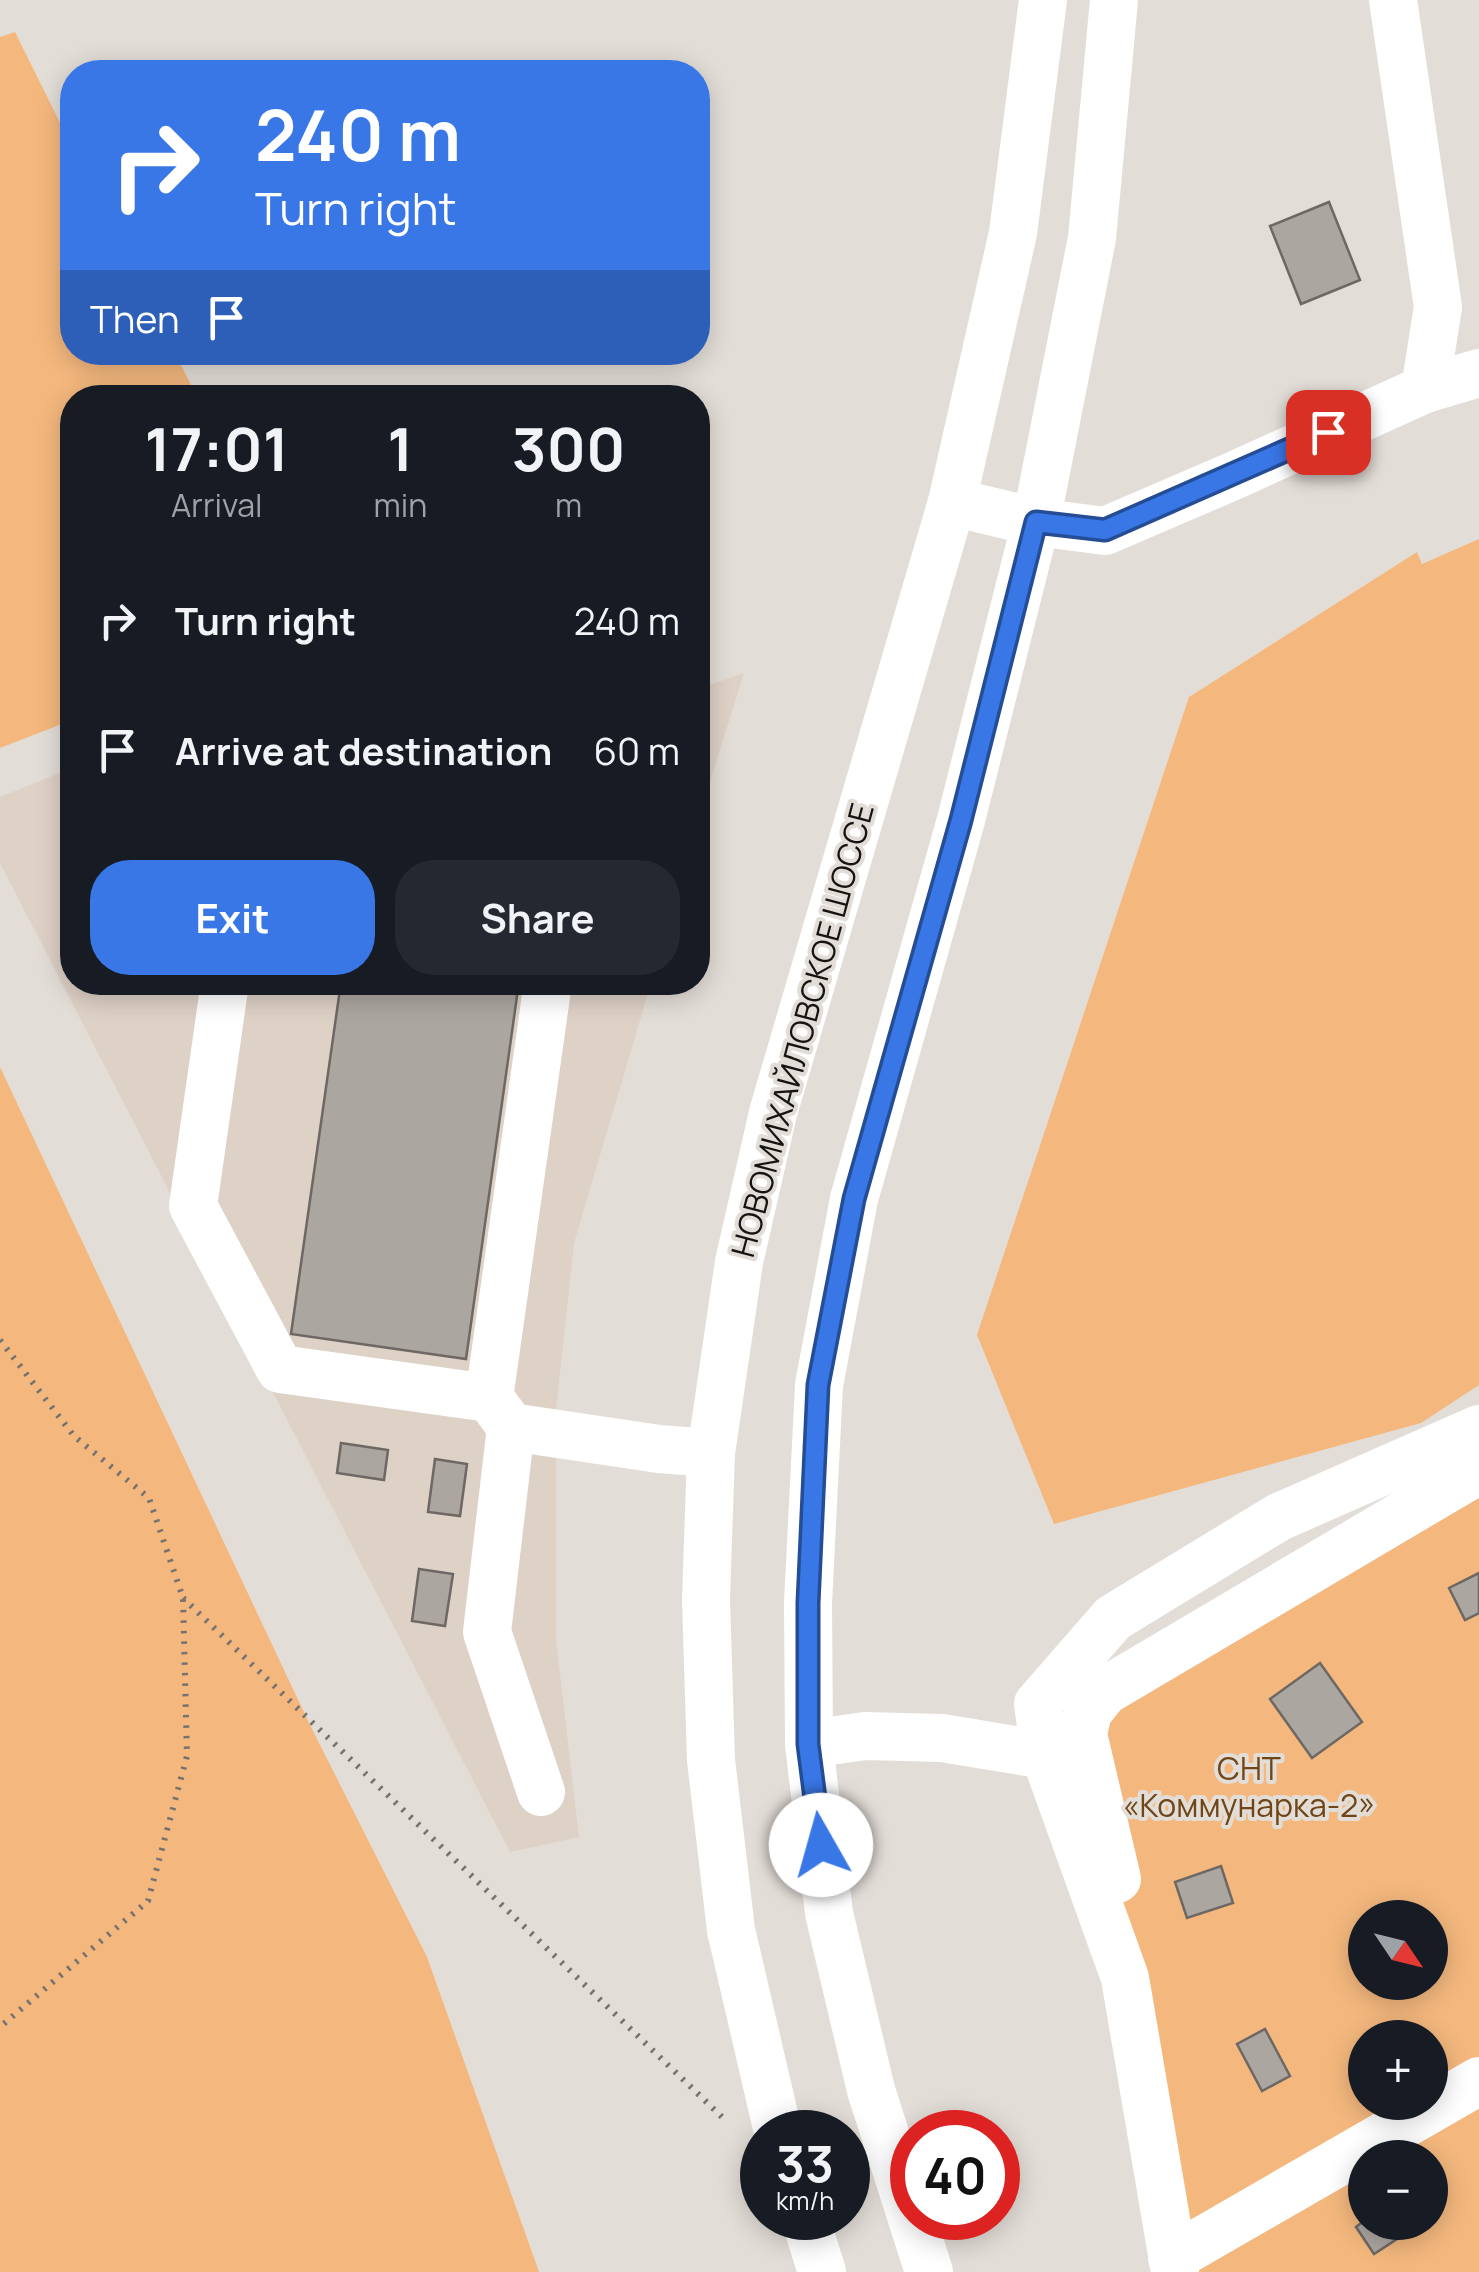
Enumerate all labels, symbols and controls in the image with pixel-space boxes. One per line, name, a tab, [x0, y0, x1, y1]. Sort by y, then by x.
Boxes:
text: 240 m	[255, 86, 461, 182]
icon: right	[90, 100, 220, 230]
text: Turn right	[255, 177, 456, 239]
icon: arrive	[199, 290, 254, 345]
text: Then	[90, 292, 179, 344]
pin	[1286, 390, 1371, 475]
icon: arrive	[1301, 405, 1356, 460]
text: 17:01	[144, 407, 289, 489]
text: 1	[387, 407, 414, 489]
text: 300	[512, 407, 626, 489]
text: Arrival	[171, 483, 262, 527]
text: min	[374, 483, 427, 527]
text: m	[555, 483, 582, 527]
icon: right	[90, 593, 145, 648]
text: Turn right	[175, 594, 356, 646]
text: 240 m	[574, 594, 680, 646]
icon: arrive	[90, 723, 145, 778]
text: Arrive at destination	[175, 724, 552, 776]
text: 60 m	[593, 724, 680, 776]
street label: НОВОМИХАЙЛОВСКОЕ ШОССЕ	[720, 798, 884, 1262]
button: Exit	[90, 860, 375, 975]
button: Share	[395, 860, 680, 975]
park label: СНТ «Коммунарка-2»	[1122, 1746, 1376, 1827]
position arrow	[769, 1793, 873, 1897]
north arrow	[1348, 1900, 1448, 2000]
map controls	[1348, 1900, 1448, 2240]
button: +	[1348, 2020, 1448, 2120]
speed limit sign: 40	[890, 2110, 1020, 2240]
text: 33	[776, 2129, 834, 2197]
button: −	[1348, 2140, 1448, 2240]
text: km/h	[776, 2183, 834, 2218]

